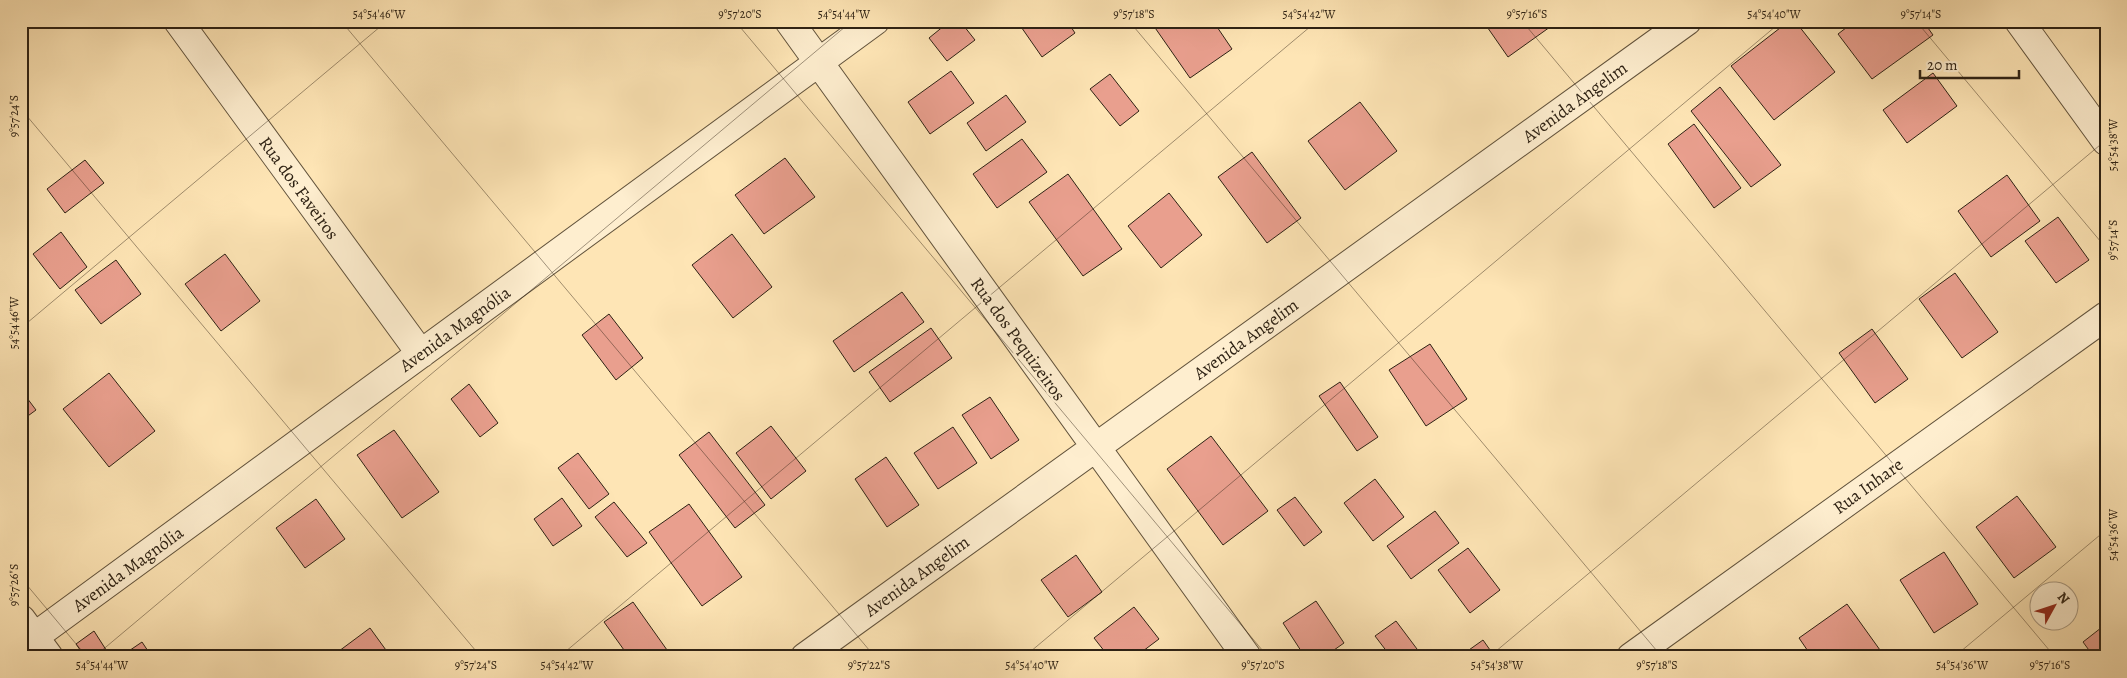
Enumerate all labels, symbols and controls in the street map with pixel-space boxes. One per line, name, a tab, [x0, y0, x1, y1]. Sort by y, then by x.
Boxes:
text: 54°54'46"W	[353, 6, 406, 22]
text: 9°57'20"S	[718, 6, 762, 22]
text: 54°54'44"W	[818, 6, 871, 22]
text: 9°57'18"S	[1113, 6, 1155, 22]
text: 54°54'42"W	[1283, 6, 1336, 22]
text: 9°57'16"S	[1507, 6, 1547, 22]
text: 54°54'40"W	[1747, 6, 1802, 22]
text: 9°57'14"S	[1901, 6, 1941, 22]
scale bar	[1920, 48, 2018, 80]
text: 20 m	[1927, 55, 1958, 75]
street label: Avenida Angelim	[1517, 56, 1632, 149]
text: 9°57'24"S	[6, 95, 22, 137]
text: 54°54'38"W	[2105, 118, 2121, 171]
street label: Rua dos Faveiros	[253, 132, 345, 244]
text: 9°57'14"S	[2105, 220, 2121, 260]
street label: Rua dos Pequizeiros	[965, 272, 1071, 406]
street label: Avenida Magnólia	[394, 280, 516, 378]
street label: Avenida Angelim	[1188, 293, 1303, 386]
text: 54°54'46"W	[6, 296, 22, 349]
street label: Rua Inhare	[1828, 452, 1908, 520]
text: 54°54'36"W	[2105, 508, 2121, 561]
street label: Avenida Magnólia	[67, 520, 189, 618]
street label: Avenida Angelim	[859, 530, 974, 623]
text: 9°57'26"S	[6, 564, 22, 606]
north arrow	[2030, 580, 2080, 630]
text: N	[2053, 588, 2074, 608]
text: 54°54'44"W	[76, 657, 129, 673]
text: 9°57'24"S	[455, 657, 497, 673]
text: 54°54'42"W	[541, 657, 594, 673]
text: 9°57'22"S	[848, 657, 890, 673]
text: 54°54'40"W	[1005, 657, 1060, 673]
text: 9°57'20"S	[1241, 657, 1285, 673]
text: 54°54'38"W	[1471, 657, 1524, 673]
text: 9°57'18"S	[1636, 657, 1678, 673]
text: 54°54'36"W	[1936, 657, 1989, 673]
text: 9°57'16"S	[2030, 657, 2070, 673]

